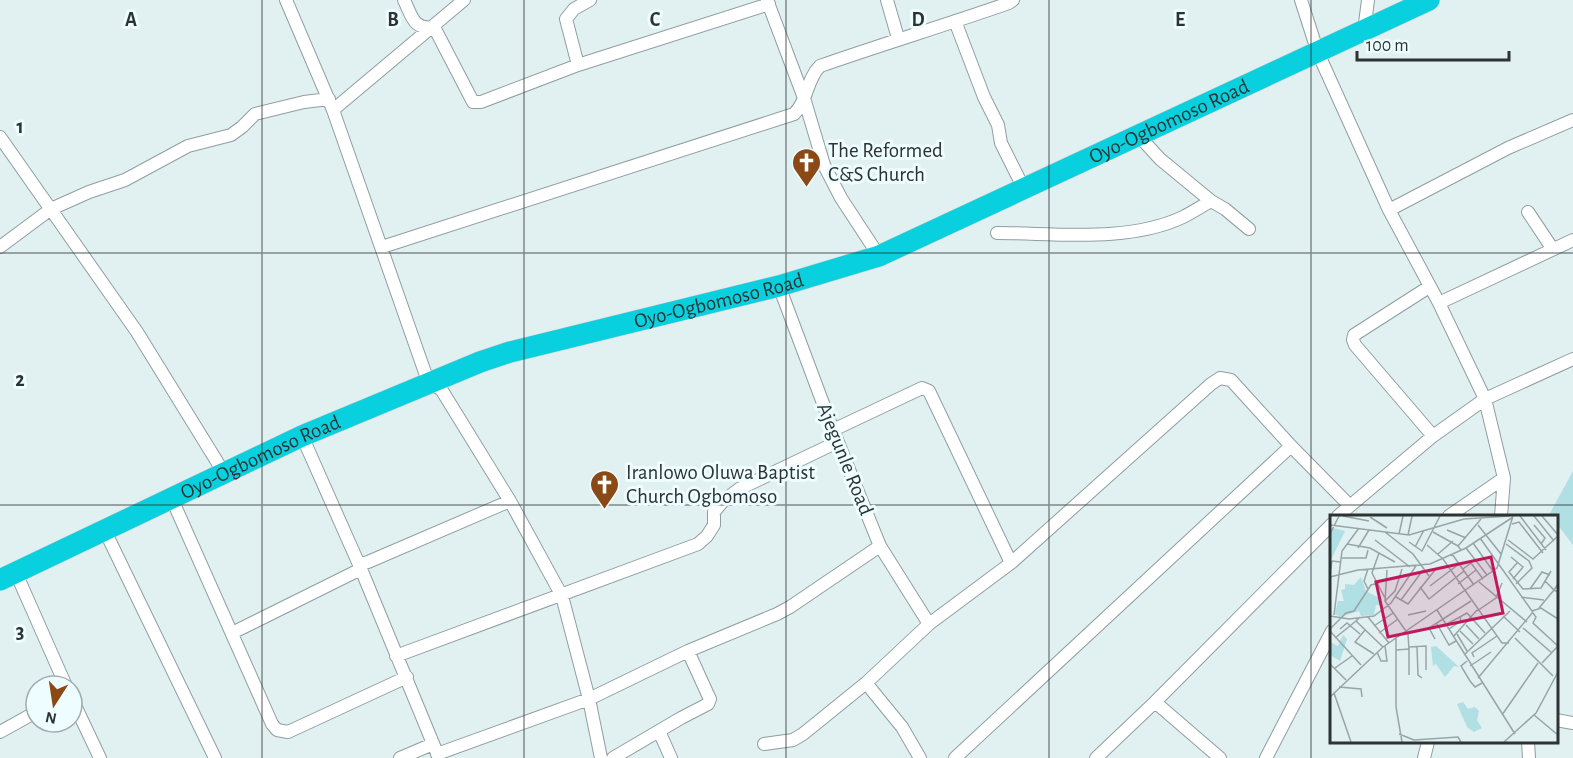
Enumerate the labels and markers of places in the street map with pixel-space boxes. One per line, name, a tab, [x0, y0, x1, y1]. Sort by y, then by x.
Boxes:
place label: The Reformed C&S Church	[828, 140, 943, 185]
church icon: The Reformed C&S Church	[791, 146, 823, 188]
place label: Iranlowo Oluwa Baptist Church Ogbomoso	[626, 462, 815, 507]
church icon: Iranlowo Oluwa Baptist Church Ogbomoso	[589, 468, 621, 510]

